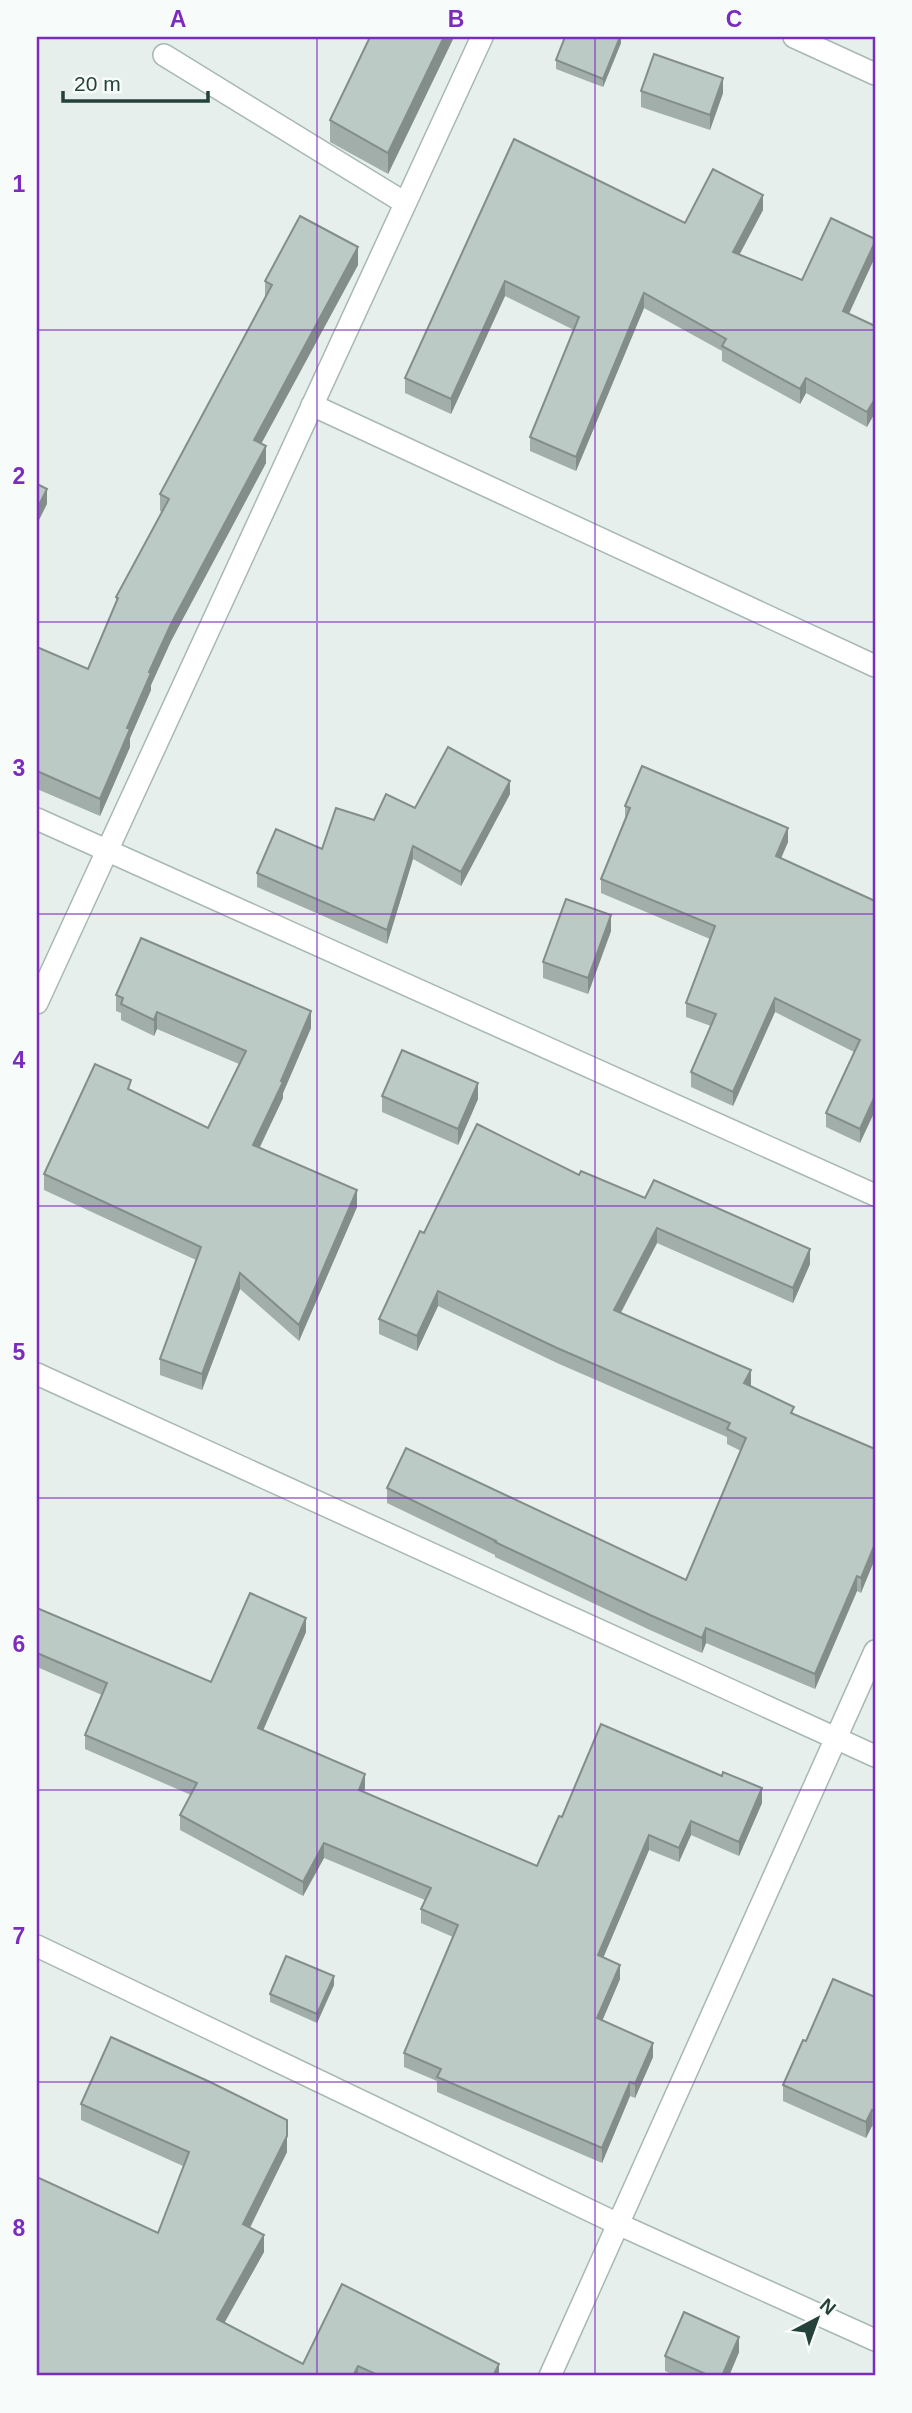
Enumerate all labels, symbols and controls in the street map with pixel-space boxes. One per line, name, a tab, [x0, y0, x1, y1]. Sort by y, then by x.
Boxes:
text: A	[170, 6, 186, 32]
text: B	[448, 6, 464, 32]
text: C	[726, 6, 742, 32]
scale bar	[63, 60, 208, 104]
text: 20 m	[74, 72, 121, 95]
text: 1	[13, 171, 26, 197]
text: 2	[13, 463, 25, 489]
text: 3	[13, 755, 25, 781]
text: 4	[13, 1047, 26, 1073]
text: 5	[13, 1339, 26, 1365]
text: 6	[13, 1631, 25, 1657]
text: 7	[13, 1923, 25, 1949]
text: 8	[13, 2215, 26, 2241]
north arrow	[782, 2284, 852, 2354]
text: N	[816, 2294, 840, 2319]

